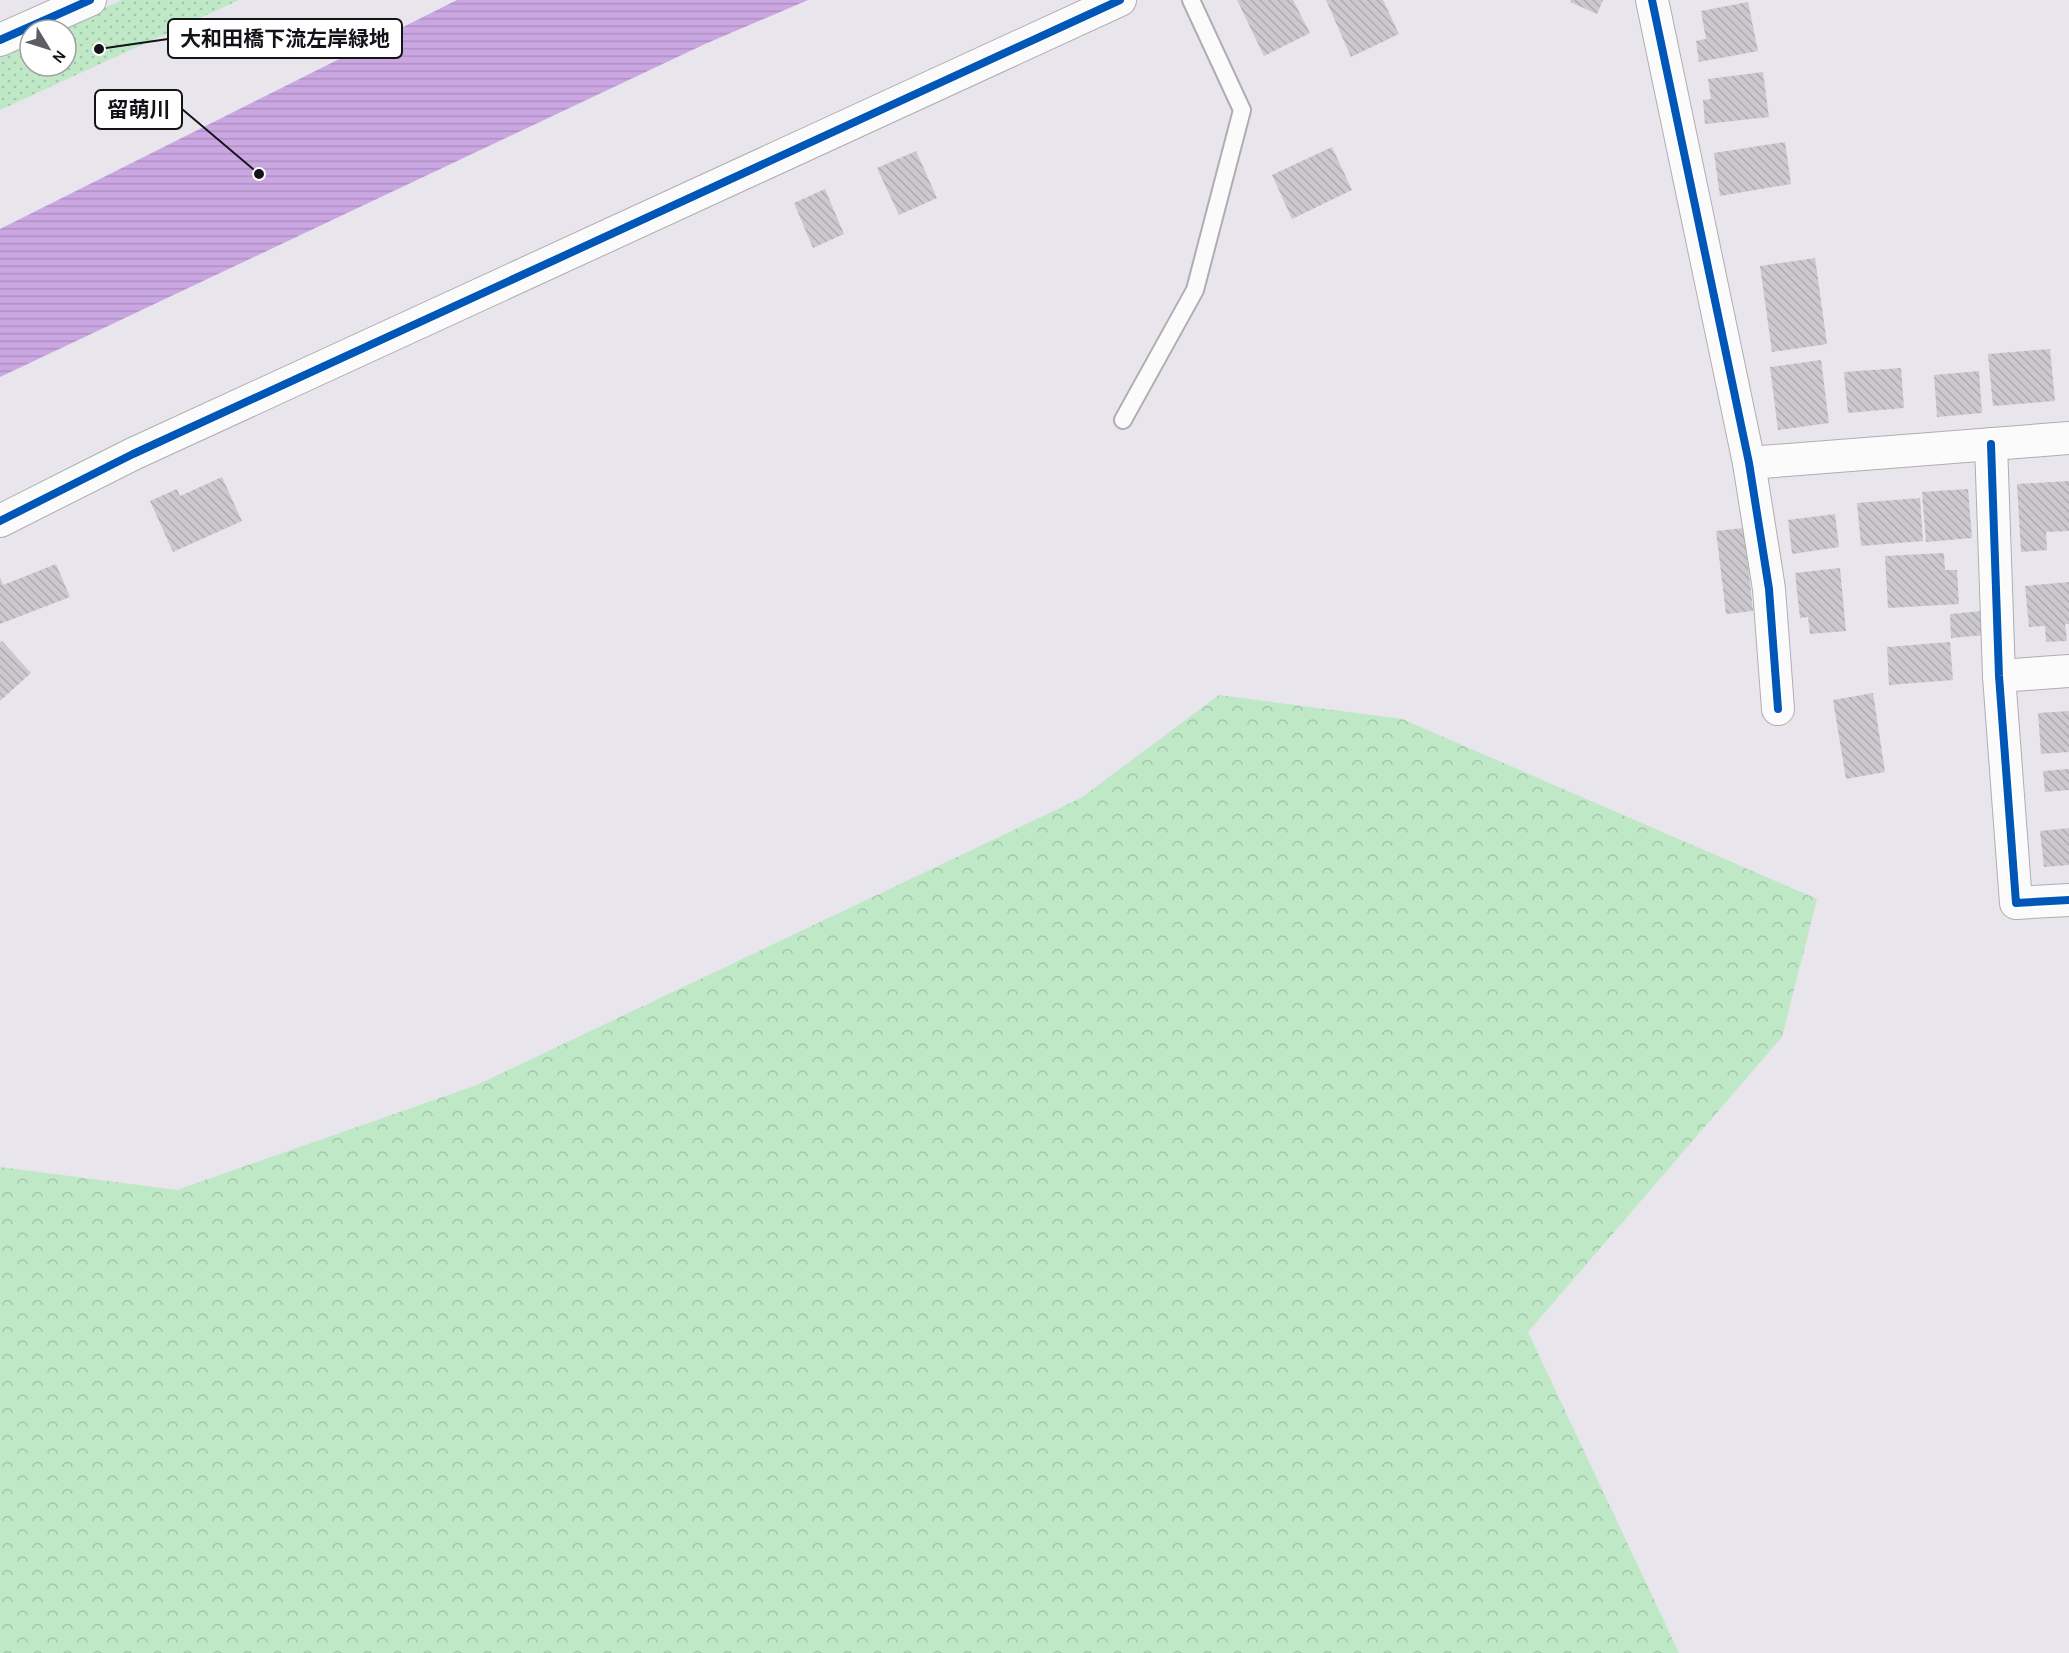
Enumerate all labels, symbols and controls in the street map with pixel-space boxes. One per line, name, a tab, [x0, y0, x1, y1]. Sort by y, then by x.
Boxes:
north arrow	[18, 18, 78, 78]
callout: 大和田橋下流左岸緑地	[168, 19, 402, 58]
text: 大和田橋下流左岸緑地	[180, 27, 390, 51]
text: N	[48, 47, 70, 67]
callout: 留萌川	[95, 90, 182, 129]
text: 留萌川	[108, 98, 171, 122]

